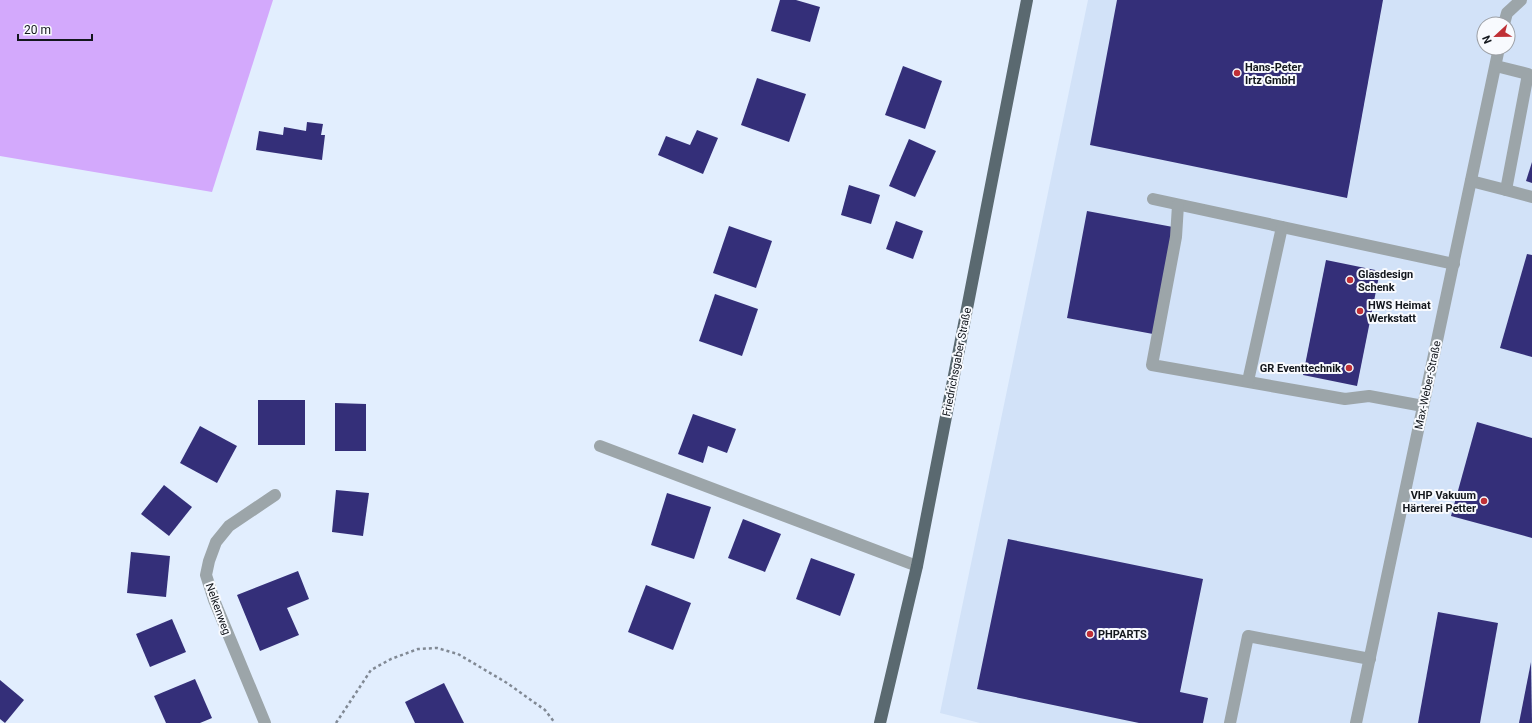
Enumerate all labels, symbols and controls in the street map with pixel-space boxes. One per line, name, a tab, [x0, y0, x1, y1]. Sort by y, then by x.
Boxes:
scale bar	[18, 16, 92, 42]
north arrow	[1476, 16, 1516, 56]
text: 20 m	[24, 23, 51, 37]
text: N	[1480, 33, 1495, 46]
place label: Hans-Peter Irtz GmbH	[1245, 61, 1301, 87]
marker: Hans-Peter Irtz GmbH	[1232, 68, 1242, 78]
place label: Glasdesign Schenk	[1358, 268, 1413, 294]
marker: Glasdesign Schenk	[1345, 275, 1355, 285]
place label: HWS Heimat Werkstatt	[1368, 299, 1431, 325]
street label: Friedrichsgaber Straße	[940, 306, 974, 418]
marker: HWS Heimat Werkstatt	[1355, 306, 1365, 316]
street label: Max-Weber-Straße	[1412, 339, 1444, 431]
place label: GR Eventtechnik	[1260, 362, 1341, 375]
marker: GR Eventtechnik	[1344, 363, 1354, 373]
place label: VHP Vakuum Härterei Petter	[1403, 489, 1476, 515]
marker: VHP Vakuum Härterei Petter	[1479, 496, 1489, 506]
street label: Nelkenweg	[203, 581, 233, 637]
place label: PHPARTS	[1098, 628, 1147, 641]
marker: PHPARTS	[1085, 629, 1095, 639]

